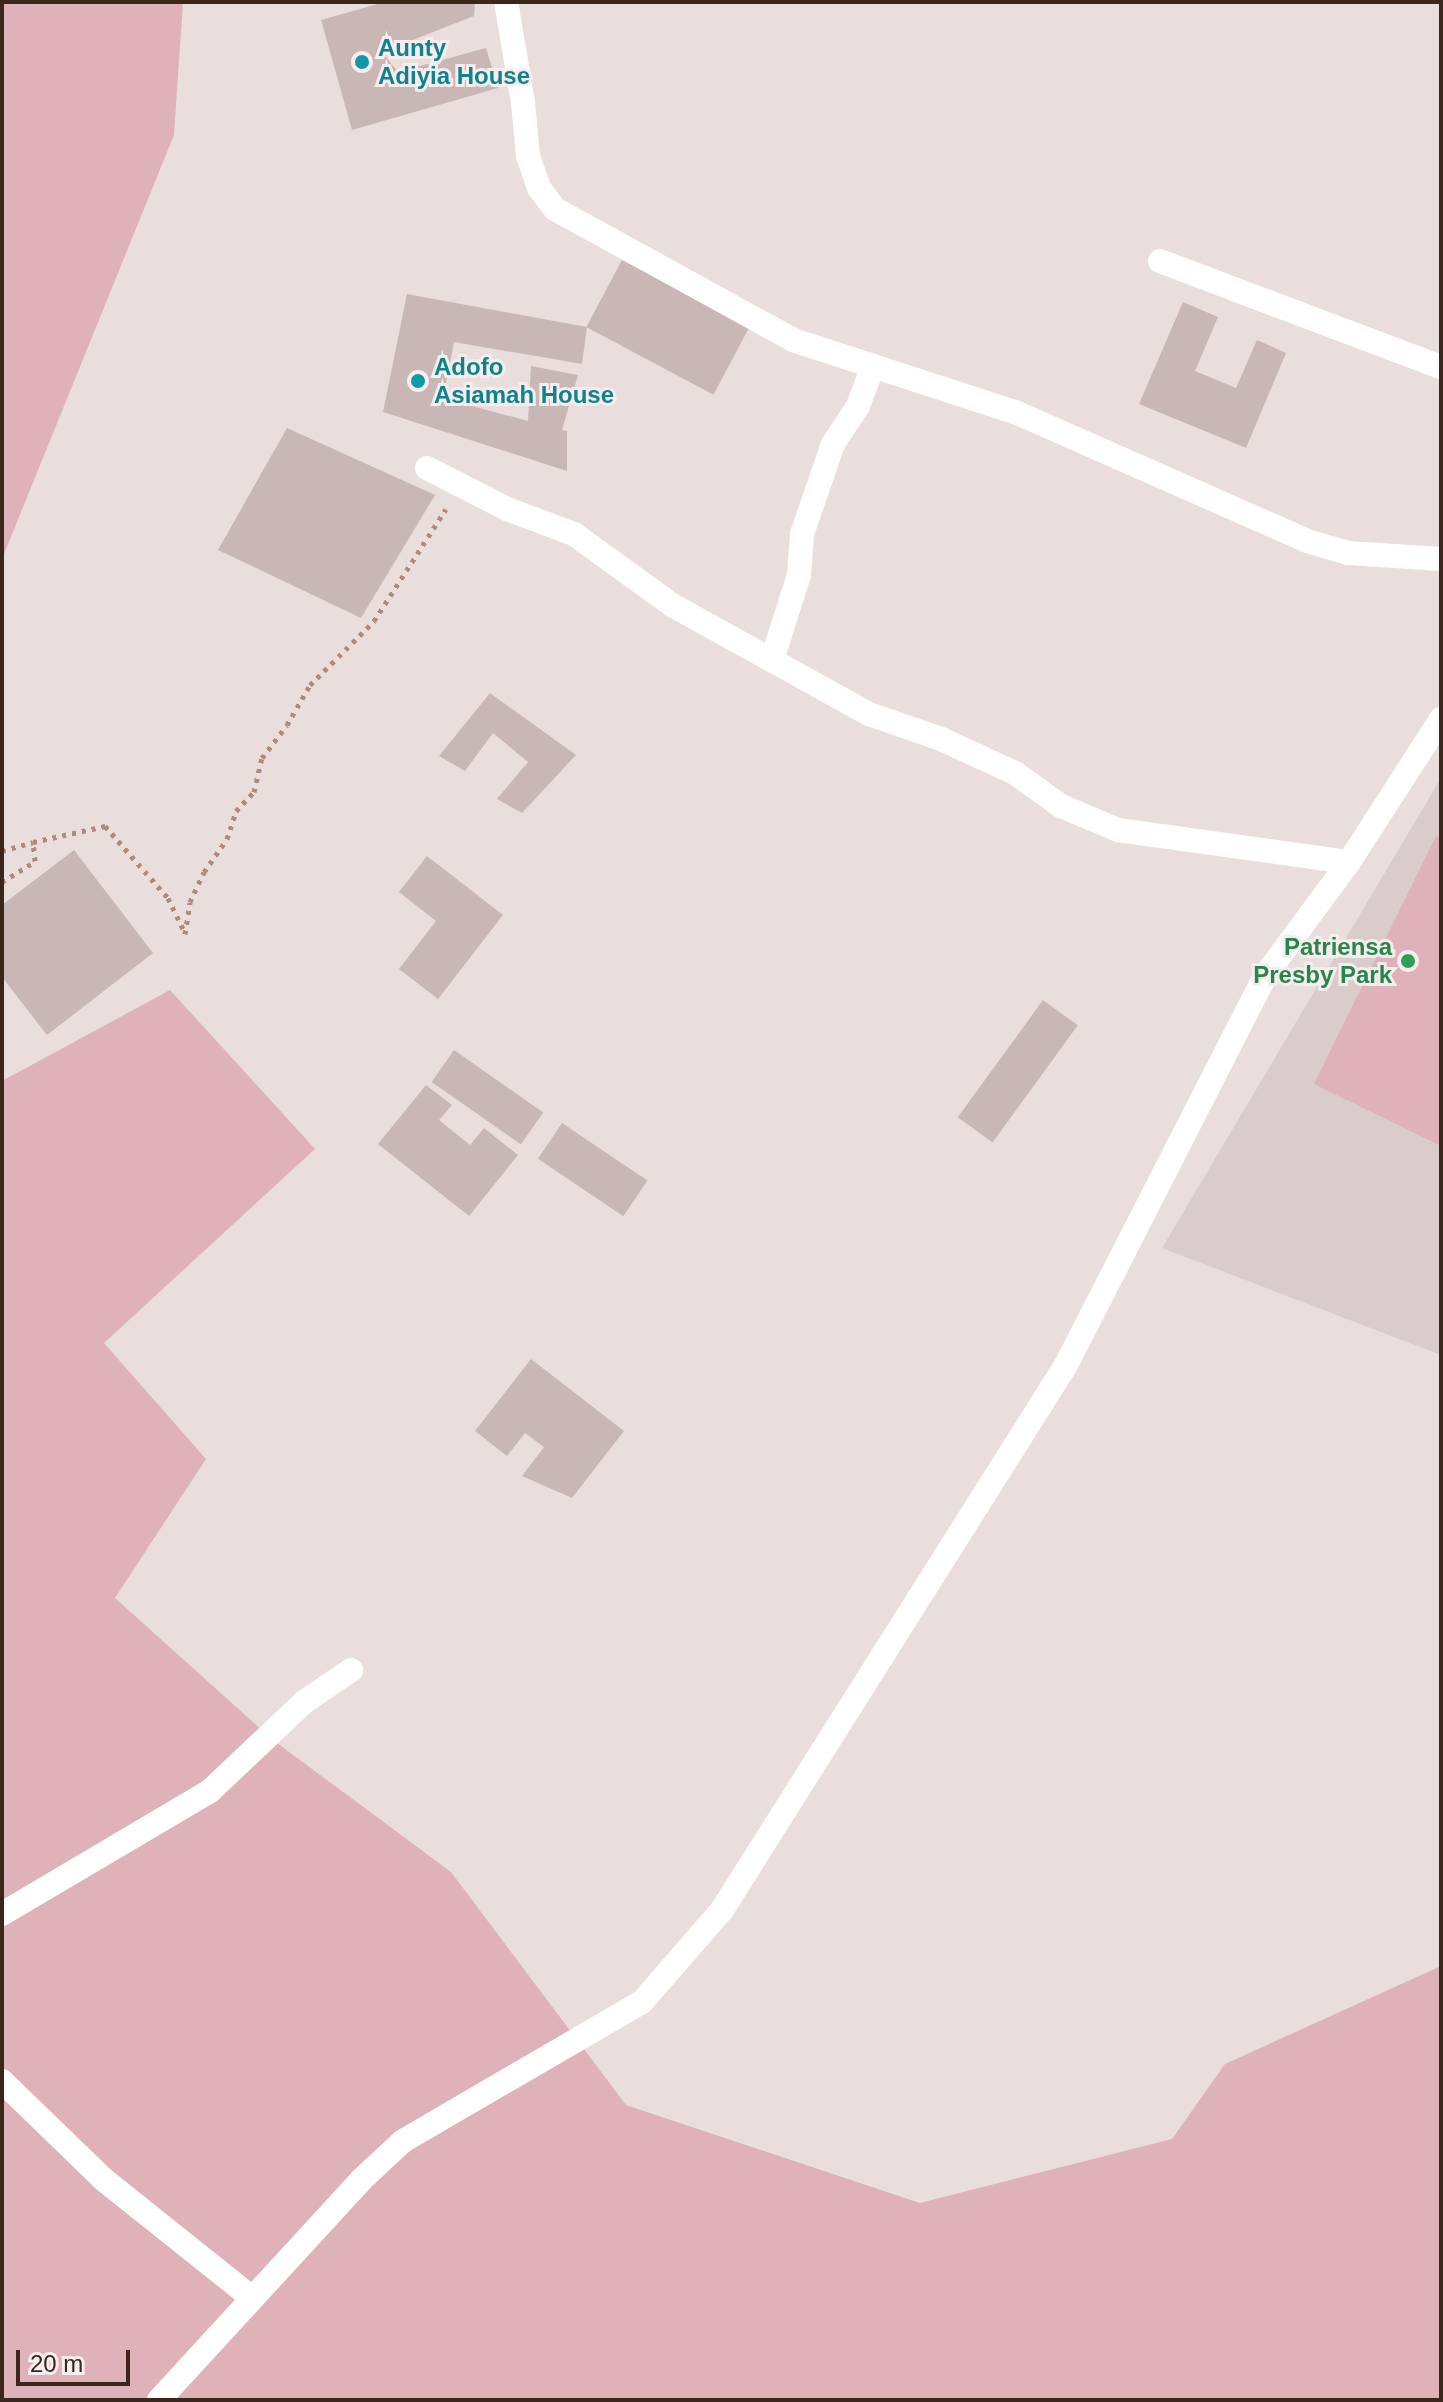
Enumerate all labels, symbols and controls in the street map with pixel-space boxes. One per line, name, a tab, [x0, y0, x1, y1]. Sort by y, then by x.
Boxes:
place label: Aunty Adiyia House	[378, 34, 530, 90]
marker: Aunty Adiyia House	[353, 53, 371, 71]
place label: Adofo Asiamah House	[434, 353, 614, 409]
marker: Adofo Asiamah House	[409, 372, 427, 390]
place label: Patriensa Presby Park	[1253, 933, 1392, 989]
marker: Patriensa Presby Park	[1399, 952, 1417, 970]
scale bar	[20, 2334, 134, 2384]
text: 20 m	[30, 2350, 83, 2377]

